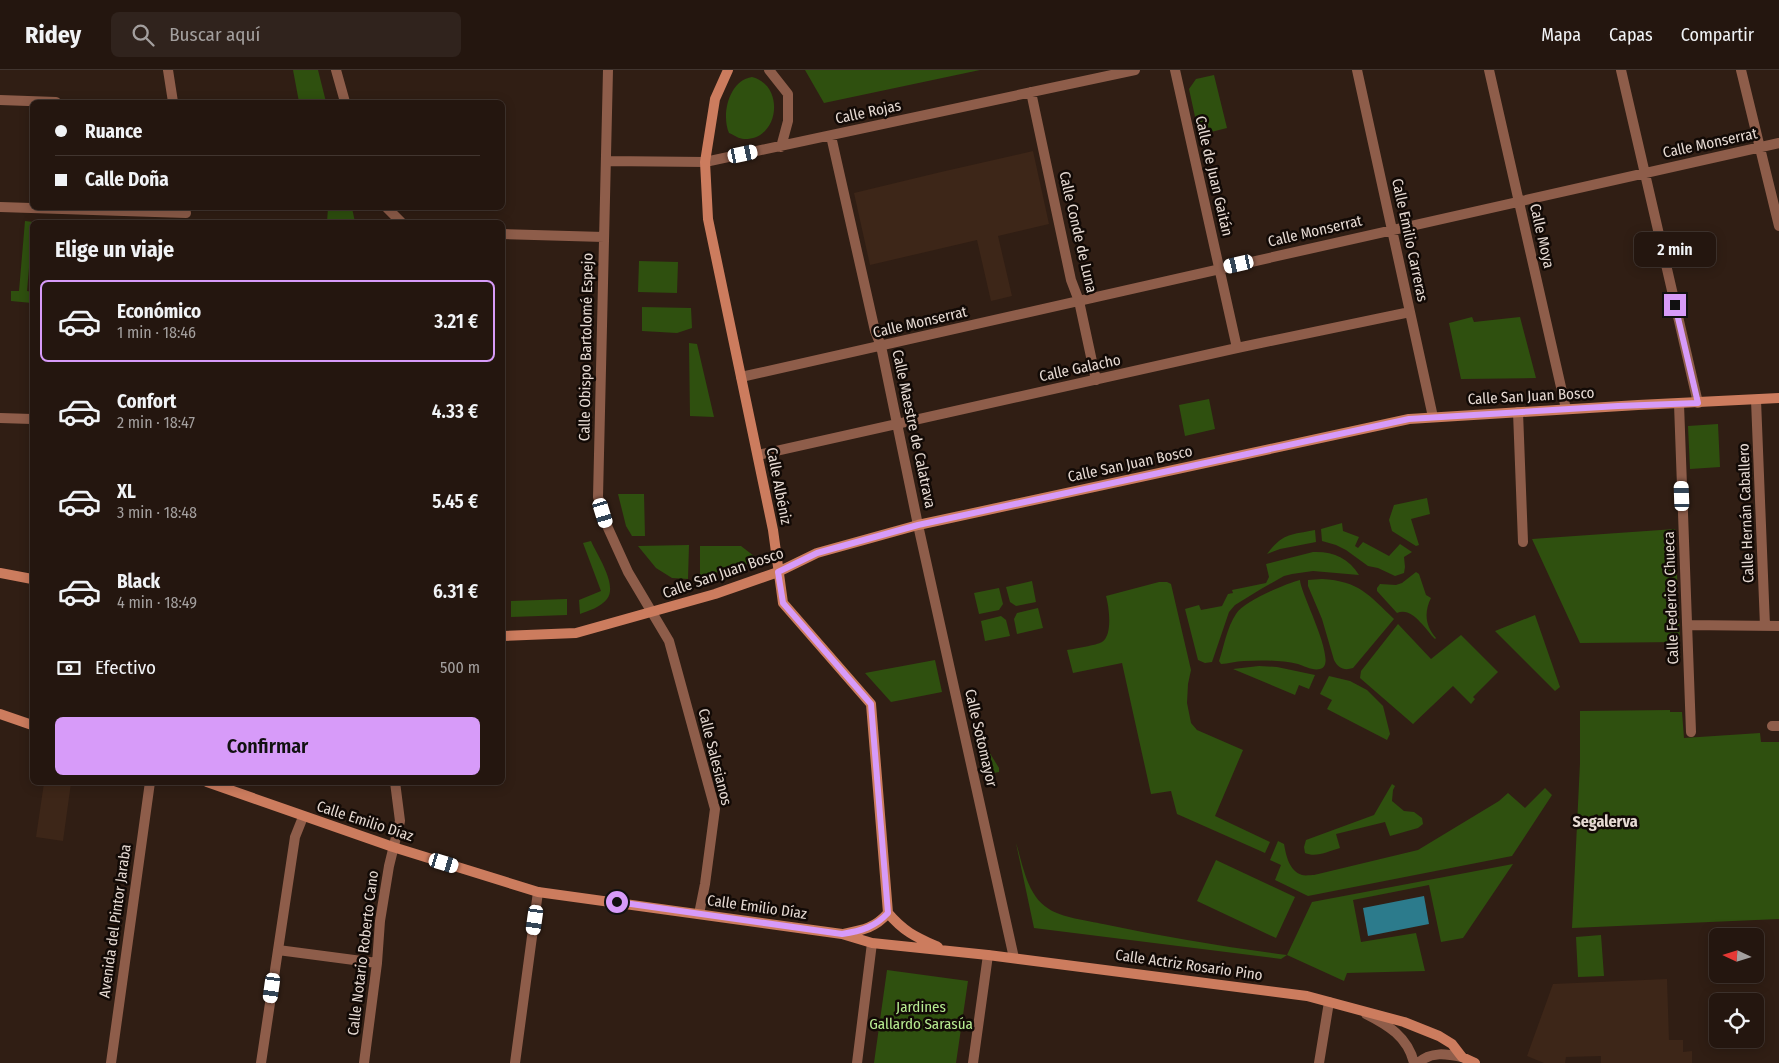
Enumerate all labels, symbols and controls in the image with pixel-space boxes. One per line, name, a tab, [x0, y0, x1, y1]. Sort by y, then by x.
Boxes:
search box	[111, 12, 461, 57]
text: Ridey	[25, 21, 81, 49]
icon: search	[129, 21, 157, 49]
text: Buscar aquí	[169, 23, 260, 46]
text: Mapa	[1541, 24, 1581, 46]
text: Capas	[1609, 24, 1653, 46]
text: Compartir	[1681, 24, 1754, 46]
street label: Calle Rojas	[833, 96, 903, 128]
street label: Calle de Juan Gaitán	[1191, 114, 1237, 238]
text: Ruance	[85, 120, 142, 143]
street label: Calle Monserrat	[1661, 124, 1759, 162]
car	[726, 144, 759, 164]
text: Calle Doña	[85, 168, 169, 191]
street label: Calle Conde de Luna	[1055, 170, 1101, 294]
street label: Calle Emilio Carreras	[1388, 177, 1432, 303]
street label: Calle Moya	[1526, 202, 1558, 270]
street label: Calle Monserrat	[1266, 211, 1364, 251]
callout: 2 min	[1634, 232, 1716, 268]
text: Elige un viaje	[55, 236, 174, 263]
text: 2 min	[1657, 240, 1693, 259]
street label: Calle Obispo Bartolomé Espejo	[575, 253, 597, 441]
car	[1222, 253, 1255, 275]
route end	[1664, 294, 1686, 316]
icon: car	[57, 299, 102, 344]
text: Económico	[117, 300, 201, 323]
street label: Calle Monserrat	[871, 302, 969, 342]
text: 3.21 €	[434, 310, 478, 333]
text: 1 min · 18:46	[117, 323, 196, 342]
street label: Calle Maestre de Calatrava	[888, 348, 940, 510]
street label: Calle Galacho	[1038, 351, 1122, 385]
street label: Calle San Juan Bosco	[1467, 384, 1595, 408]
icon: car	[57, 389, 102, 434]
text: Confort	[117, 390, 177, 413]
text: 4.33 €	[432, 400, 478, 423]
text: 2 min · 18:47	[117, 413, 195, 432]
street label: Calle San Juan Bosco	[1066, 442, 1194, 486]
street label: Calle Hernán Caballero	[1735, 443, 1757, 583]
street label: Calle Albéniz	[763, 446, 795, 526]
icon: car	[57, 479, 102, 524]
text: XL	[117, 480, 136, 503]
car	[1673, 481, 1690, 511]
text: 5.45 €	[432, 490, 478, 513]
car	[591, 496, 614, 530]
text: 3 min · 18:48	[117, 503, 197, 522]
street label: Calle Federico Chueca	[1660, 531, 1682, 665]
street label: Calle San Juan Bosco	[660, 544, 786, 602]
icon: car	[57, 569, 102, 614]
text: Black	[117, 570, 160, 593]
text: 6.31 €	[433, 580, 478, 603]
text: 4 min · 18:49	[117, 593, 197, 612]
icon: cash	[55, 654, 83, 682]
text: Efectivo	[95, 656, 156, 679]
text: 500 m	[440, 658, 480, 677]
street label: Calle Sotomayor	[961, 687, 1001, 789]
street label: Calle Salesianos	[694, 707, 736, 807]
button: Confirmar	[55, 717, 480, 775]
street label: Calle Emilio Díaz	[314, 797, 416, 845]
district label: Segalerva	[1572, 812, 1638, 831]
street label: Avenida del Pintor Jaraba	[95, 843, 135, 999]
car	[427, 851, 460, 875]
street label: Calle Notario Roberto Cano	[344, 869, 382, 1037]
route start	[606, 891, 628, 913]
street label: Calle Emilio Díaz	[706, 891, 808, 923]
car	[525, 904, 544, 936]
north arrow	[1709, 928, 1764, 982]
map controls	[1709, 928, 1764, 1048]
street label: Calle Actriz Rosario Pino	[1114, 946, 1264, 984]
car	[262, 972, 281, 1004]
button: locate	[1709, 993, 1764, 1048]
park label: Jardines Gallardo Sarasúa	[869, 998, 973, 1033]

